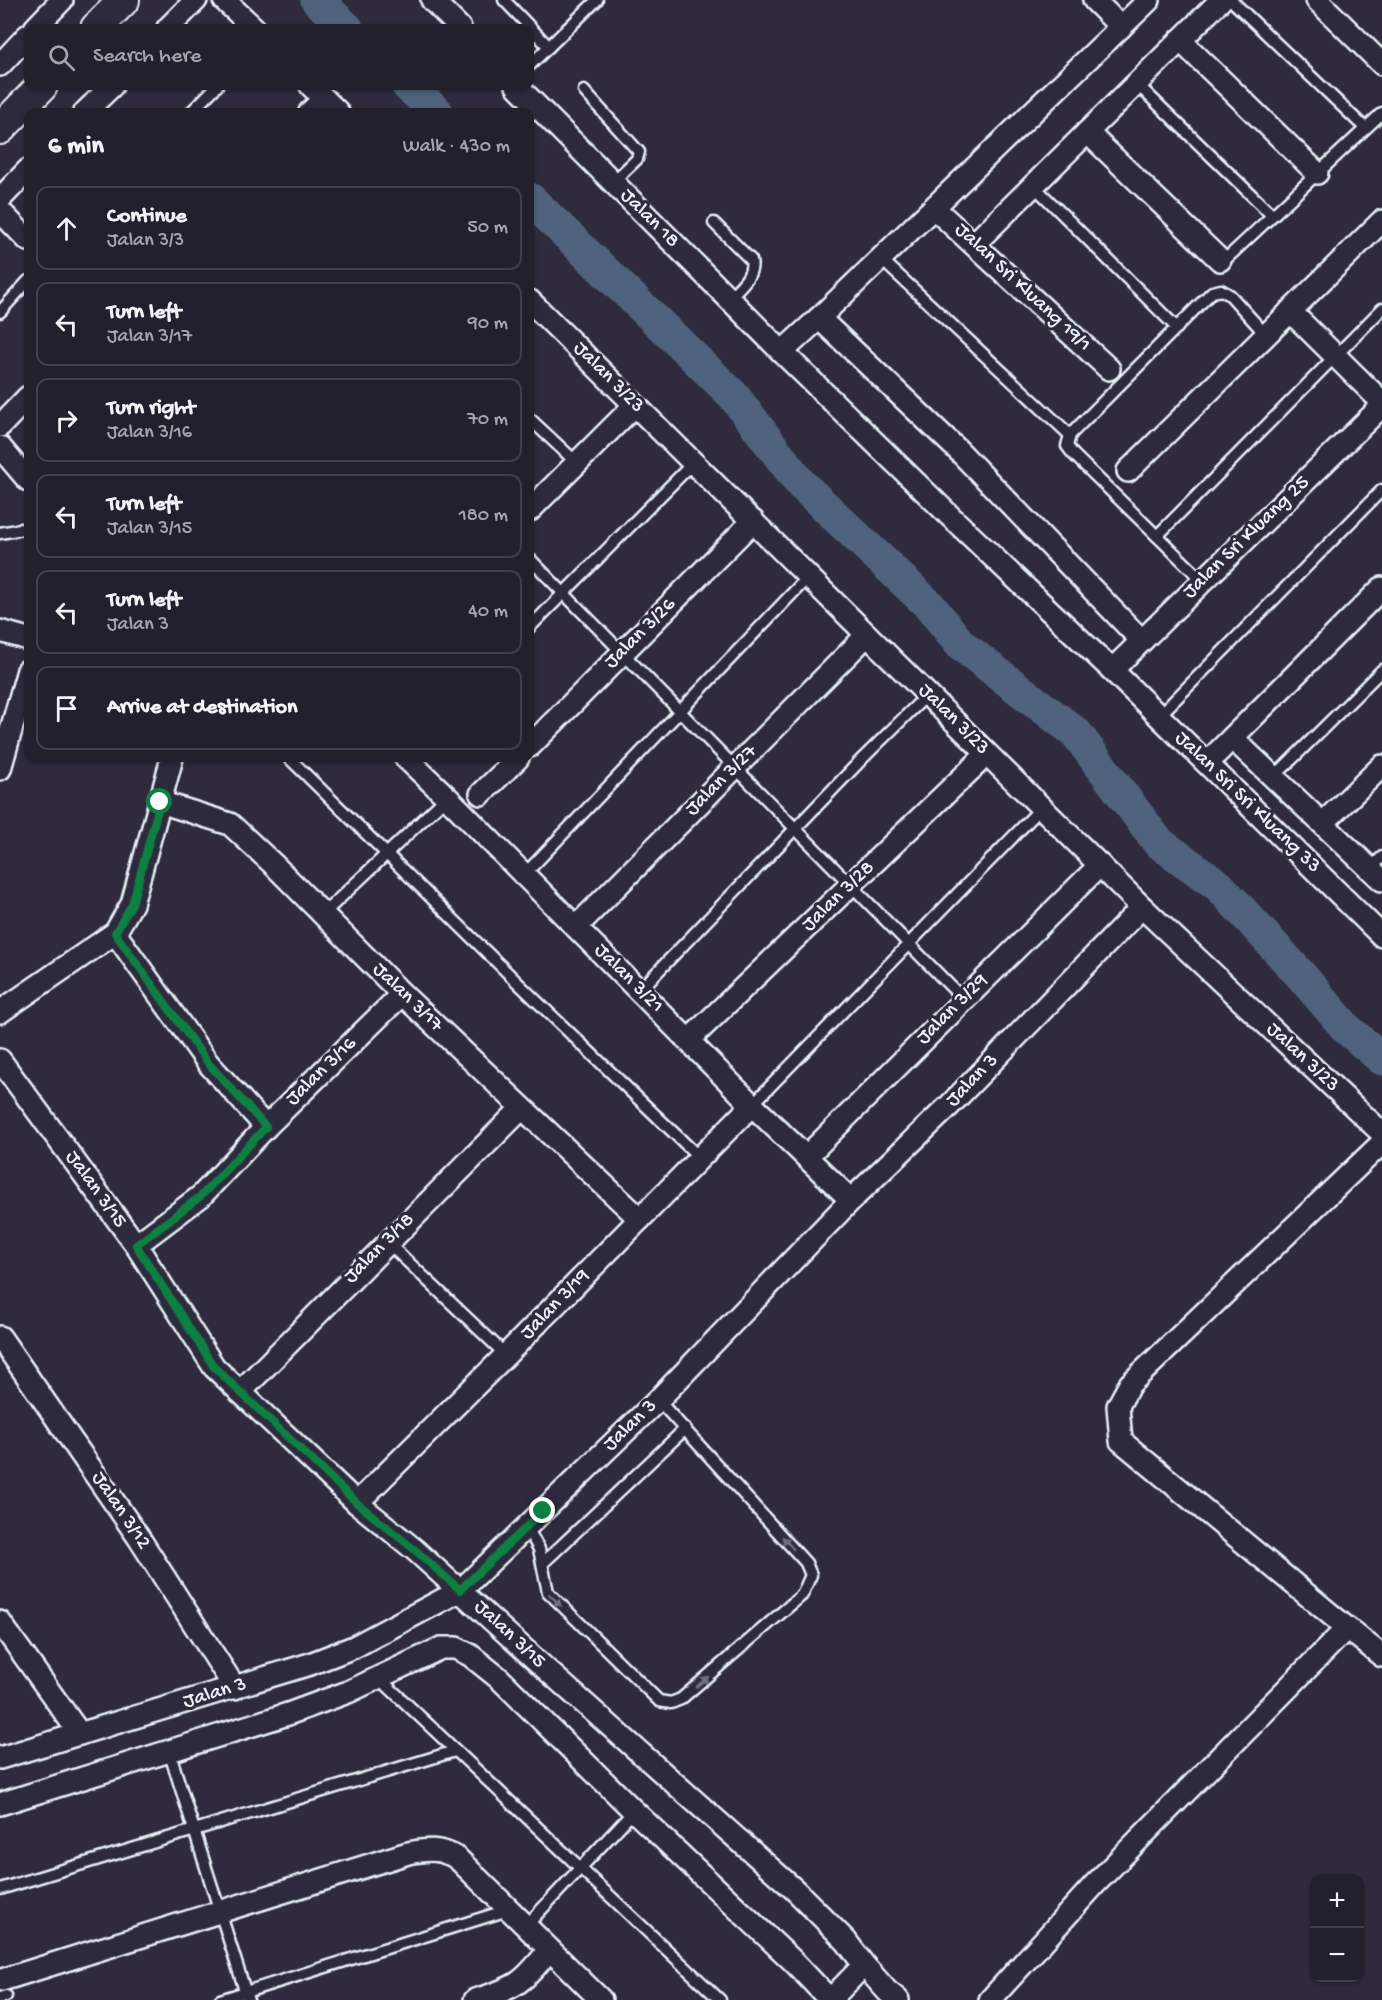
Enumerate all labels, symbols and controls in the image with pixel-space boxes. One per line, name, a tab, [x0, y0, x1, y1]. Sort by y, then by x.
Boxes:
search box	[24, 24, 534, 90]
icon: search	[45, 41, 78, 74]
text: Search here	[93, 44, 201, 70]
text: 6 min	[48, 132, 104, 163]
text: Walk · 430 m	[403, 136, 510, 159]
street label: Jalan 18	[614, 184, 684, 254]
text: Continue	[107, 204, 187, 230]
icon: ahead	[50, 212, 83, 245]
text: 50 m	[467, 217, 508, 240]
street label: Jalan Sri Kluang 19/1	[948, 218, 1096, 358]
text: Jalan 3/3	[107, 230, 184, 253]
text: Turn left	[107, 300, 181, 326]
icon: left	[50, 308, 83, 341]
text: 90 m	[468, 313, 508, 336]
text: Jalan 3/17	[107, 326, 192, 349]
street label: Jalan 3/23	[567, 337, 649, 419]
text: Turn right	[107, 396, 195, 422]
icon: right	[50, 404, 83, 437]
text: 70 m	[467, 409, 508, 432]
text: Jalan 3/16	[107, 422, 192, 445]
street label: Jalan Sri Kluang 25	[1178, 471, 1316, 605]
text: Turn left	[107, 492, 181, 518]
icon: left	[50, 500, 83, 533]
text: 180 m	[459, 505, 508, 528]
text: Jalan 3/15	[107, 518, 192, 541]
text: Turn left	[107, 588, 181, 614]
street label: Jalan 3/26	[600, 593, 682, 675]
icon: left	[50, 596, 83, 629]
text: 40 m	[468, 601, 508, 624]
text: Jalan 3	[107, 614, 169, 637]
street label: Jalan 3/23	[912, 679, 994, 761]
icon: arrive	[50, 692, 83, 725]
text: Arrive at destination	[107, 695, 297, 721]
street label: Jalan Sri Sri Kluang 33	[1169, 727, 1325, 879]
street label: Jalan 3/27	[681, 739, 764, 822]
route start	[146, 788, 172, 814]
street label: Jalan 3/28	[797, 856, 881, 938]
street label: Jalan 3/21	[588, 939, 668, 1019]
street label: Jalan 3/17	[366, 958, 449, 1039]
street label: Jalan 3/29	[912, 969, 994, 1051]
street label: Jalan 3/23	[1260, 1018, 1344, 1098]
street label: Jalan 3/16	[281, 1032, 363, 1112]
street label: Jalan 3	[941, 1049, 1005, 1113]
street label: Jalan 3/15	[59, 1146, 131, 1234]
street label: Jalan 3/18	[339, 1208, 421, 1290]
street label: Jalan 3/19	[516, 1264, 596, 1346]
street label: Jalan 3	[599, 1394, 663, 1458]
street label: Jalan 3/12	[85, 1467, 155, 1555]
route end	[529, 1497, 555, 1523]
one-way arrow	[782, 1536, 795, 1551]
one-way arrow	[548, 1592, 562, 1606]
street label: Jalan 3/15	[468, 1595, 550, 1675]
street label: Jalan 3	[180, 1673, 250, 1715]
one-way arrow	[694, 1675, 709, 1689]
map controls	[1310, 1874, 1364, 1982]
button: +	[1310, 1874, 1364, 1928]
button: −	[1310, 1928, 1364, 1982]

